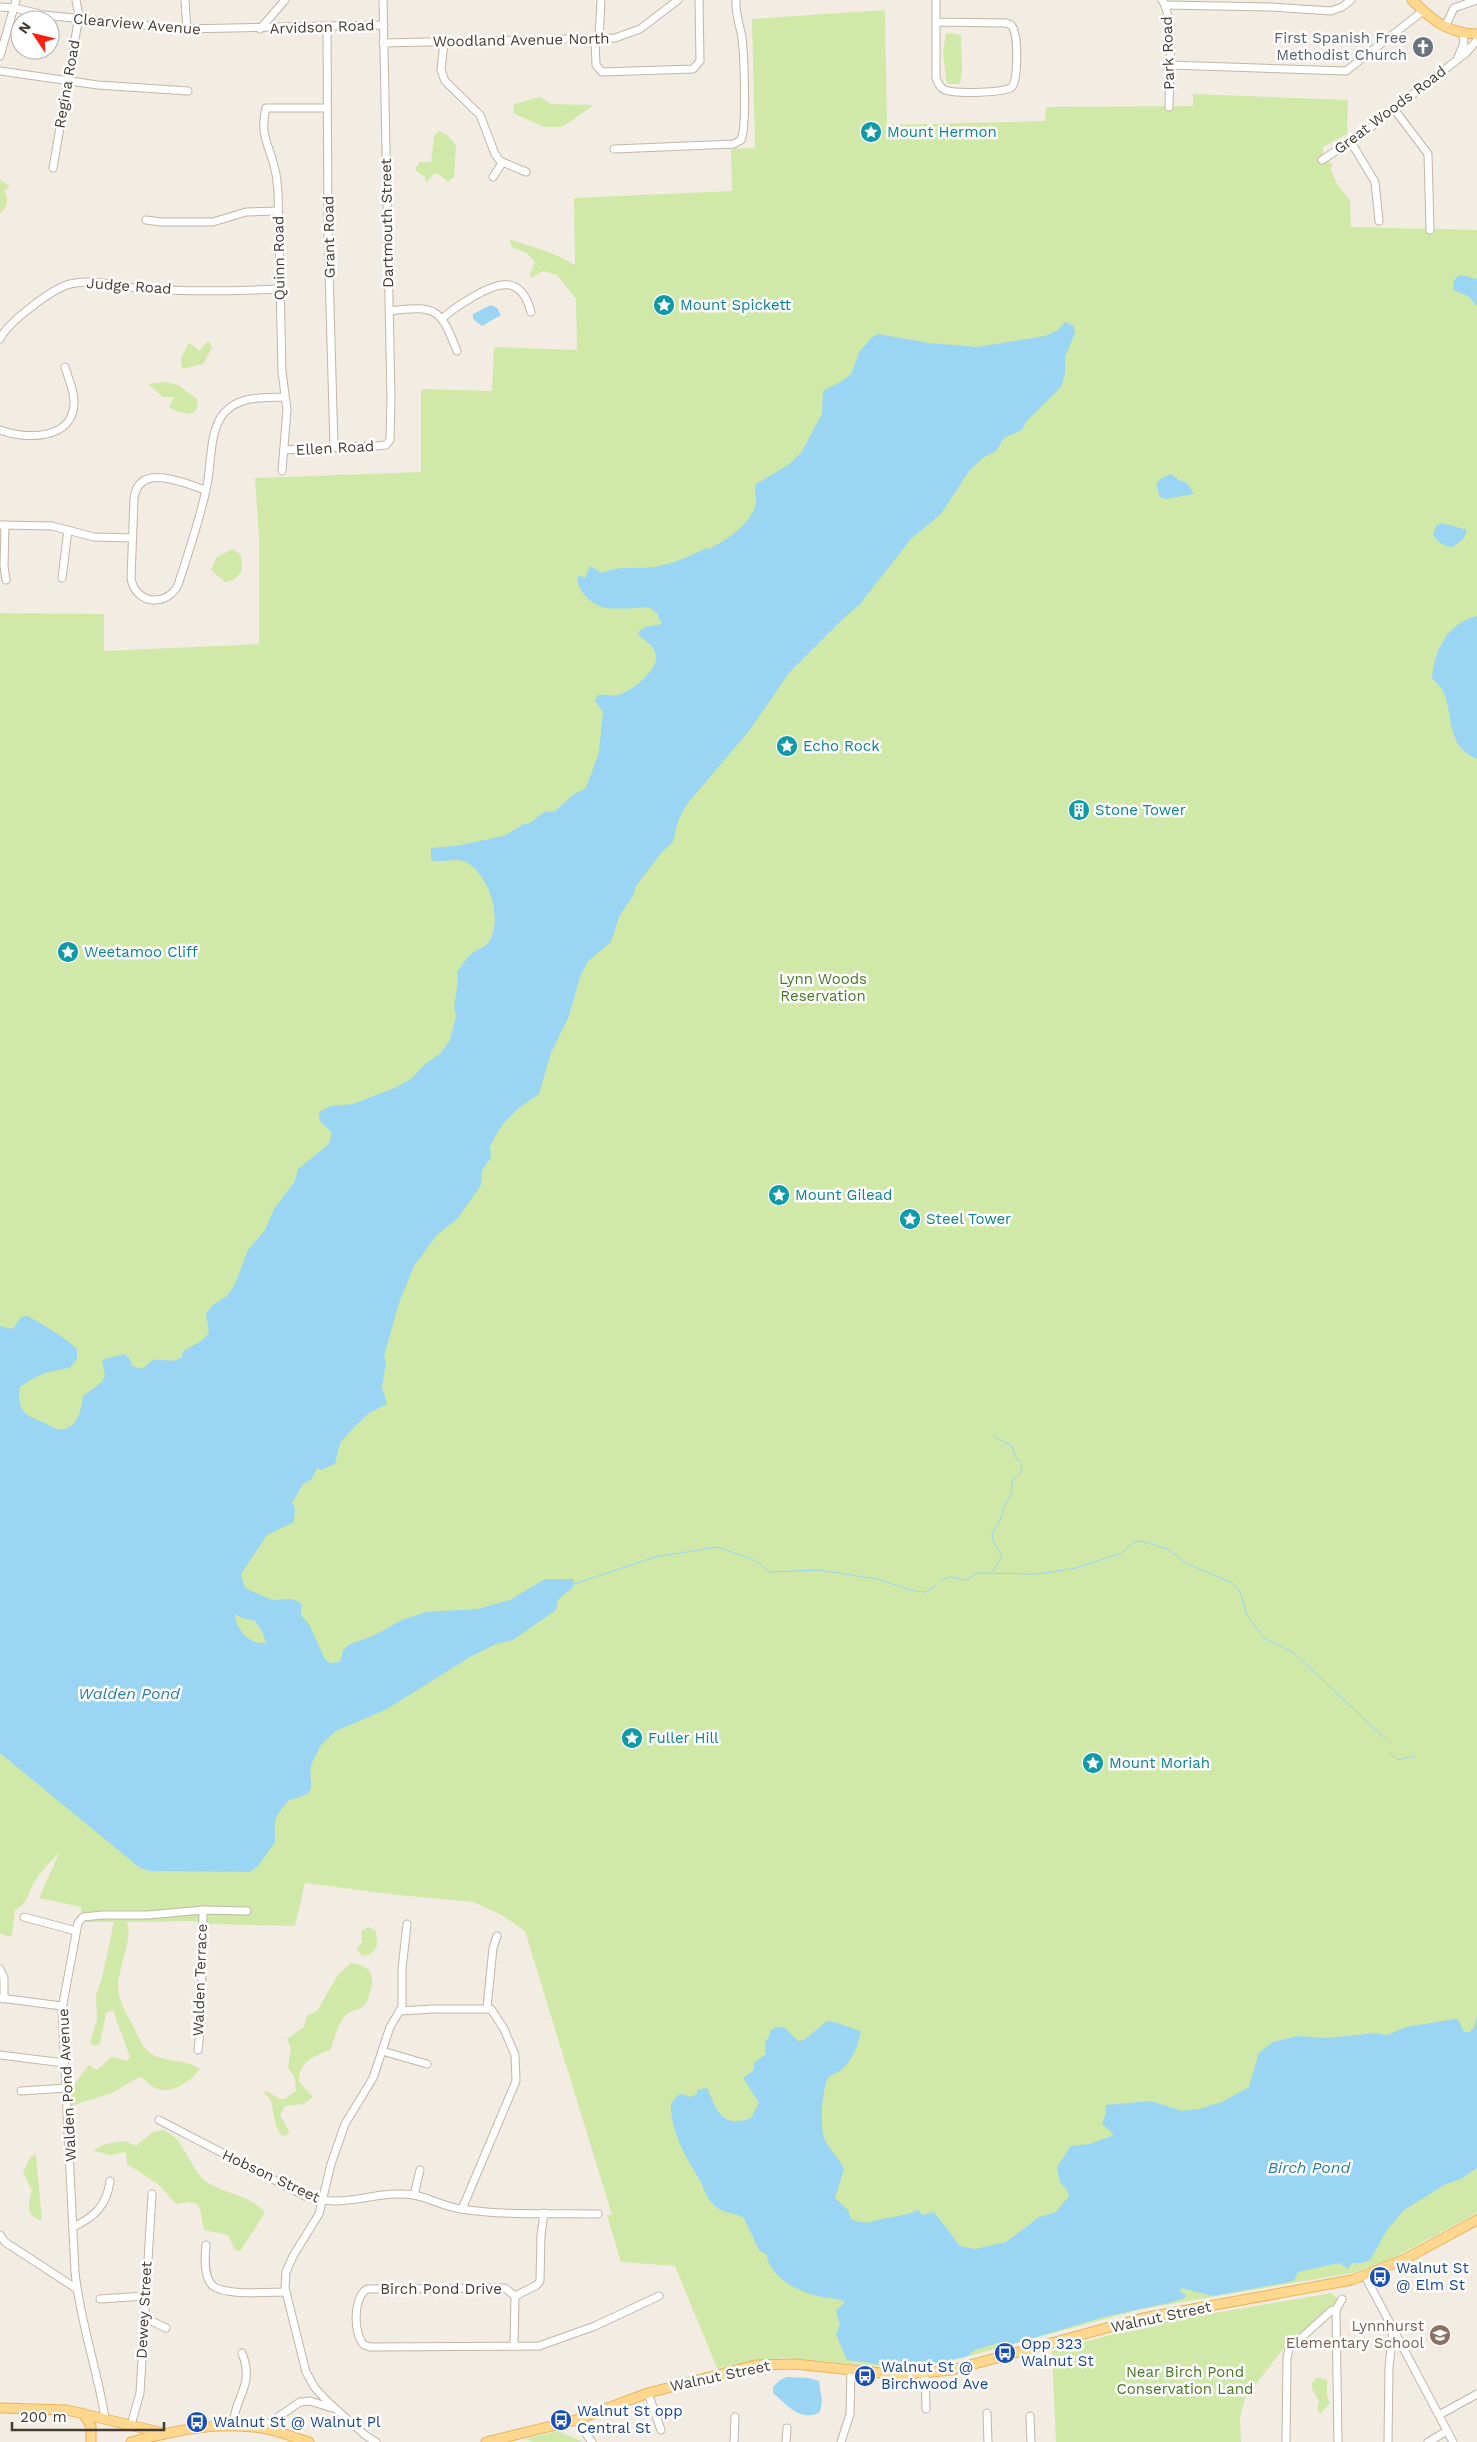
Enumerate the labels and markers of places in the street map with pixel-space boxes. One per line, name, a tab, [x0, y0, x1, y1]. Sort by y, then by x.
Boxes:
place label: First Spanish Free Methodist Church	[1274, 29, 1407, 64]
church icon: First Spanish Free Methodist Church	[1411, 35, 1435, 59]
place icon: Mount Hermon	[859, 120, 883, 144]
place label: Mount Hermon	[887, 123, 997, 141]
place icon: Mount Spickett	[652, 293, 676, 317]
place label: Mount Spickett	[680, 296, 792, 314]
place icon: Echo Rock	[775, 734, 799, 758]
place label: Echo Rock	[803, 737, 880, 755]
building icon: Stone Tower	[1067, 798, 1091, 822]
place label: Stone Tower	[1095, 801, 1186, 819]
place icon: Weetamoo Cliff	[56, 940, 80, 964]
place label: Weetamoo Cliff	[84, 943, 198, 961]
place icon: Mount Gilead	[767, 1183, 791, 1207]
place label: Mount Gilead	[795, 1186, 893, 1204]
place icon: Steel Tower	[898, 1207, 922, 1231]
place label: Steel Tower	[926, 1210, 1011, 1228]
place icon: Fuller Hill	[620, 1726, 644, 1750]
place label: Fuller Hill	[648, 1729, 719, 1747]
place icon: Mount Moriah	[1081, 1751, 1105, 1775]
place label: Mount Moriah	[1109, 1754, 1210, 1772]
place label: Walnut St @ Elm St	[1396, 2259, 1469, 2294]
bus stop icon: Walnut St @ Elm St	[1368, 2265, 1392, 2289]
place label: Lynnhurst Elementary School	[1286, 2317, 1425, 2352]
school or university icon: Lynnhurst Elementary School	[1428, 2323, 1452, 2347]
place label: Opp 323 Walnut St	[1021, 2335, 1094, 2370]
bus stop icon: Opp 323 Walnut St	[993, 2341, 1017, 2365]
place label: Walnut St @ Birchwood Ave	[881, 2358, 988, 2393]
bus stop icon: Walnut St @ Birchwood Ave	[853, 2364, 877, 2388]
place label: Walnut St opp Central St	[577, 2402, 683, 2437]
bus stop icon: Walnut St opp Central St	[549, 2408, 573, 2432]
bus stop icon: Walnut St @ Walnut Pl	[185, 2410, 209, 2434]
place label: Walnut St @ Walnut Pl	[213, 2413, 381, 2431]

